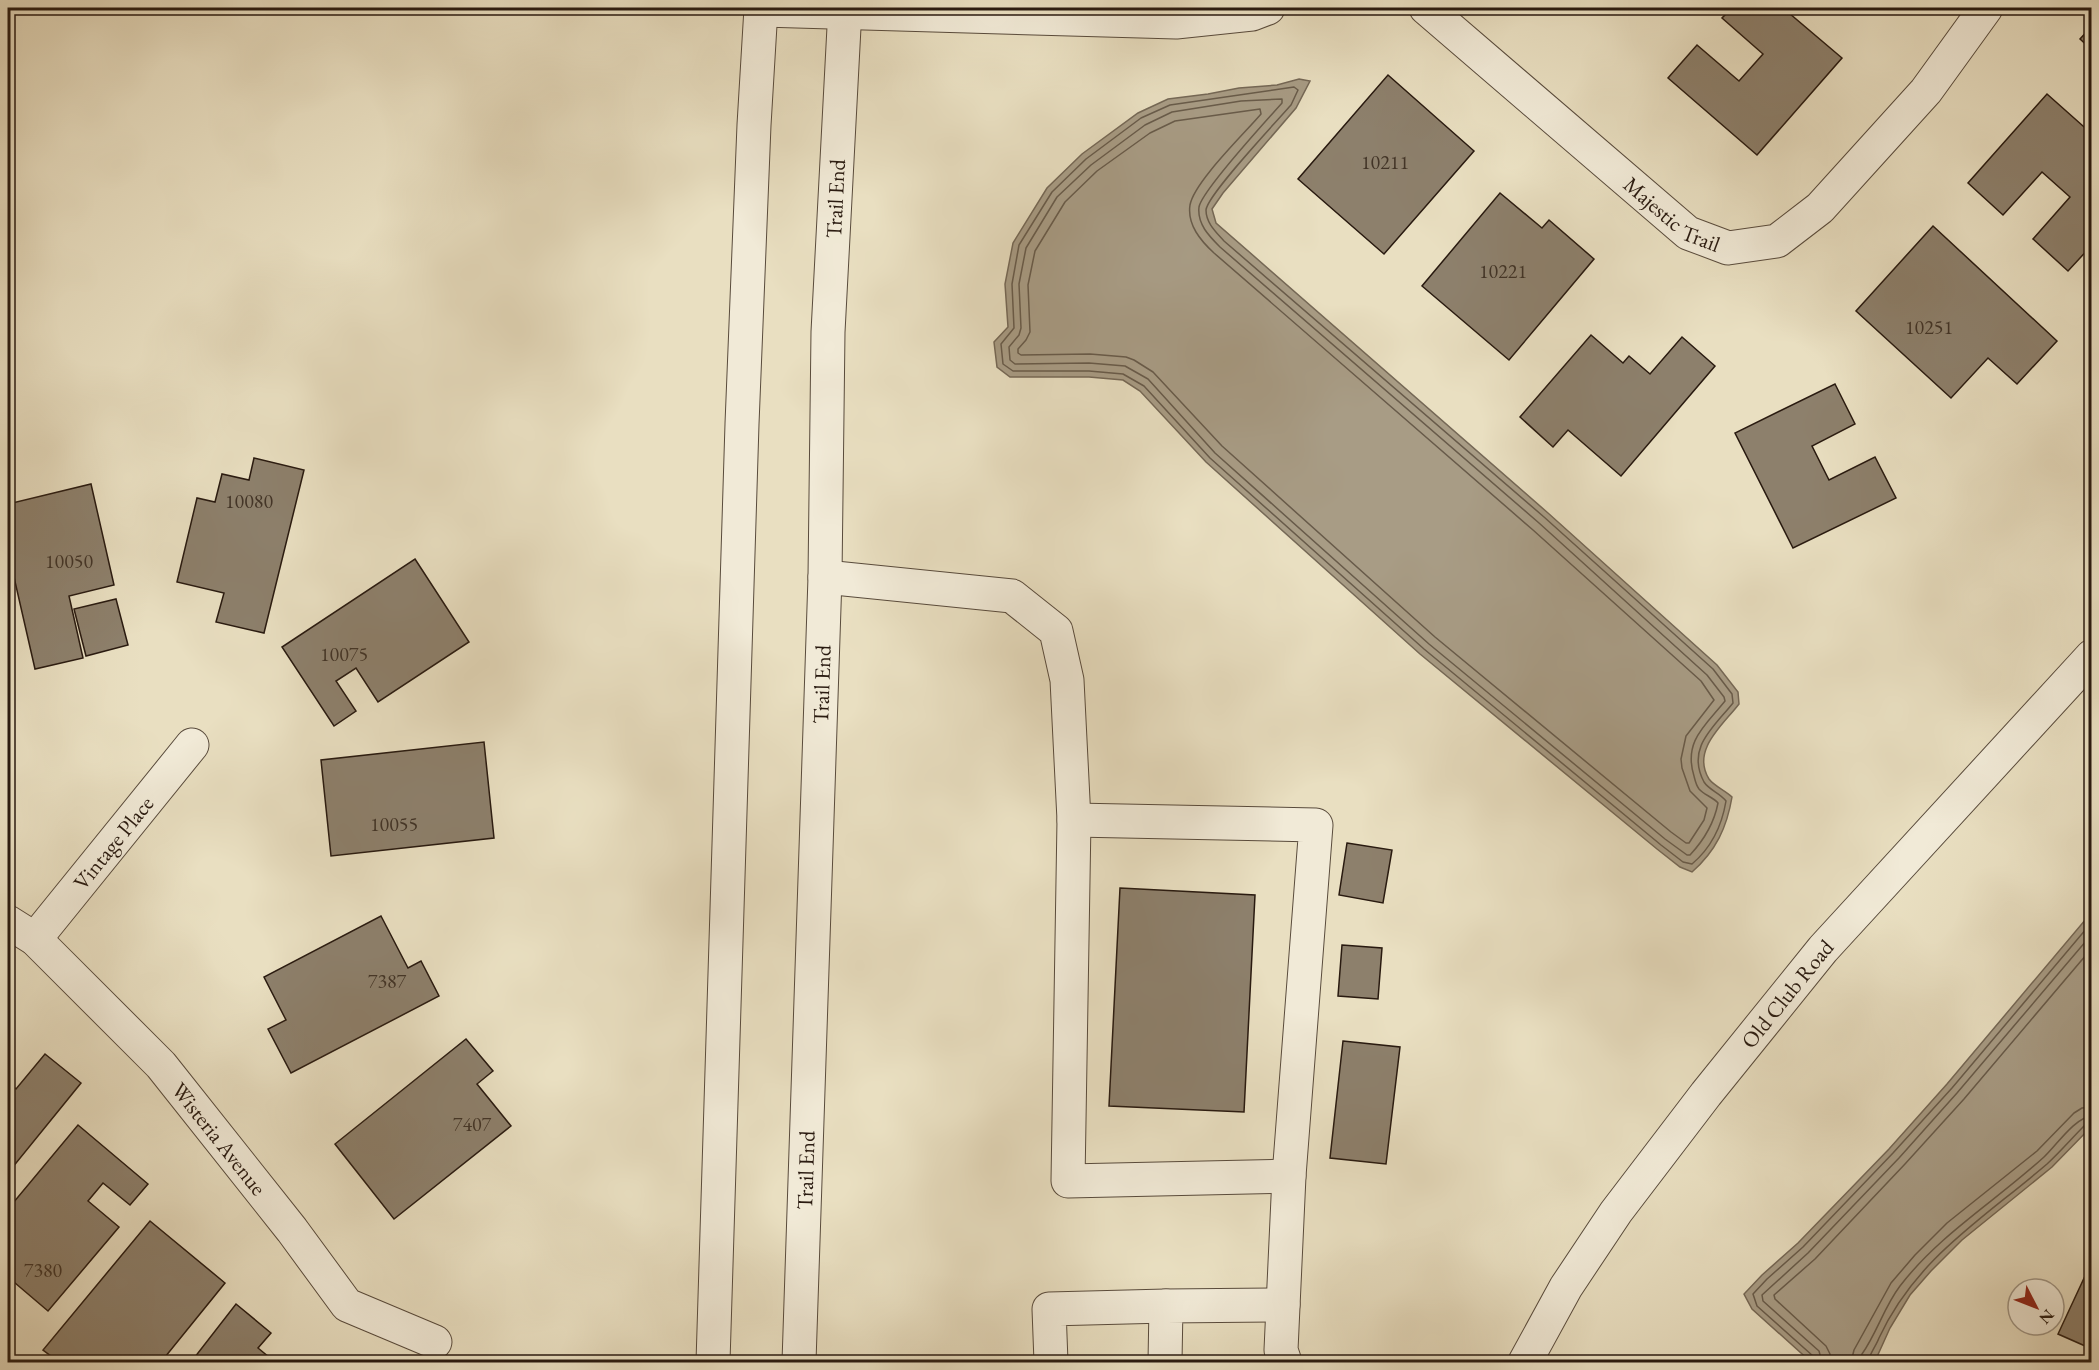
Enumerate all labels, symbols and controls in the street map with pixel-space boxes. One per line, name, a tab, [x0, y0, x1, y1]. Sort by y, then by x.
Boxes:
house number: 10211	[1361, 149, 1409, 175]
street label: Trail End	[819, 158, 852, 239]
street label: Majestic Trail	[1617, 170, 1724, 259]
house number: 10221	[1479, 258, 1527, 284]
house number: 10251	[1905, 314, 1953, 340]
house number: 10080	[225, 488, 273, 514]
house number: 10050	[45, 548, 93, 574]
house number: 10075	[320, 641, 368, 667]
street label: Trail End	[806, 644, 838, 724]
street label: Vintage Place	[67, 790, 160, 896]
house number: 10055	[370, 811, 418, 837]
street label: Old Club Road	[1735, 933, 1840, 1054]
house number: 7387	[368, 968, 407, 994]
street label: Wisteria Avenue	[165, 1076, 273, 1202]
house number: 7407	[453, 1111, 492, 1137]
street label: Trail End	[790, 1129, 822, 1210]
house number: 7380	[24, 1257, 63, 1283]
north arrow	[2006, 1277, 2066, 1337]
text: N	[2035, 1305, 2059, 1329]

